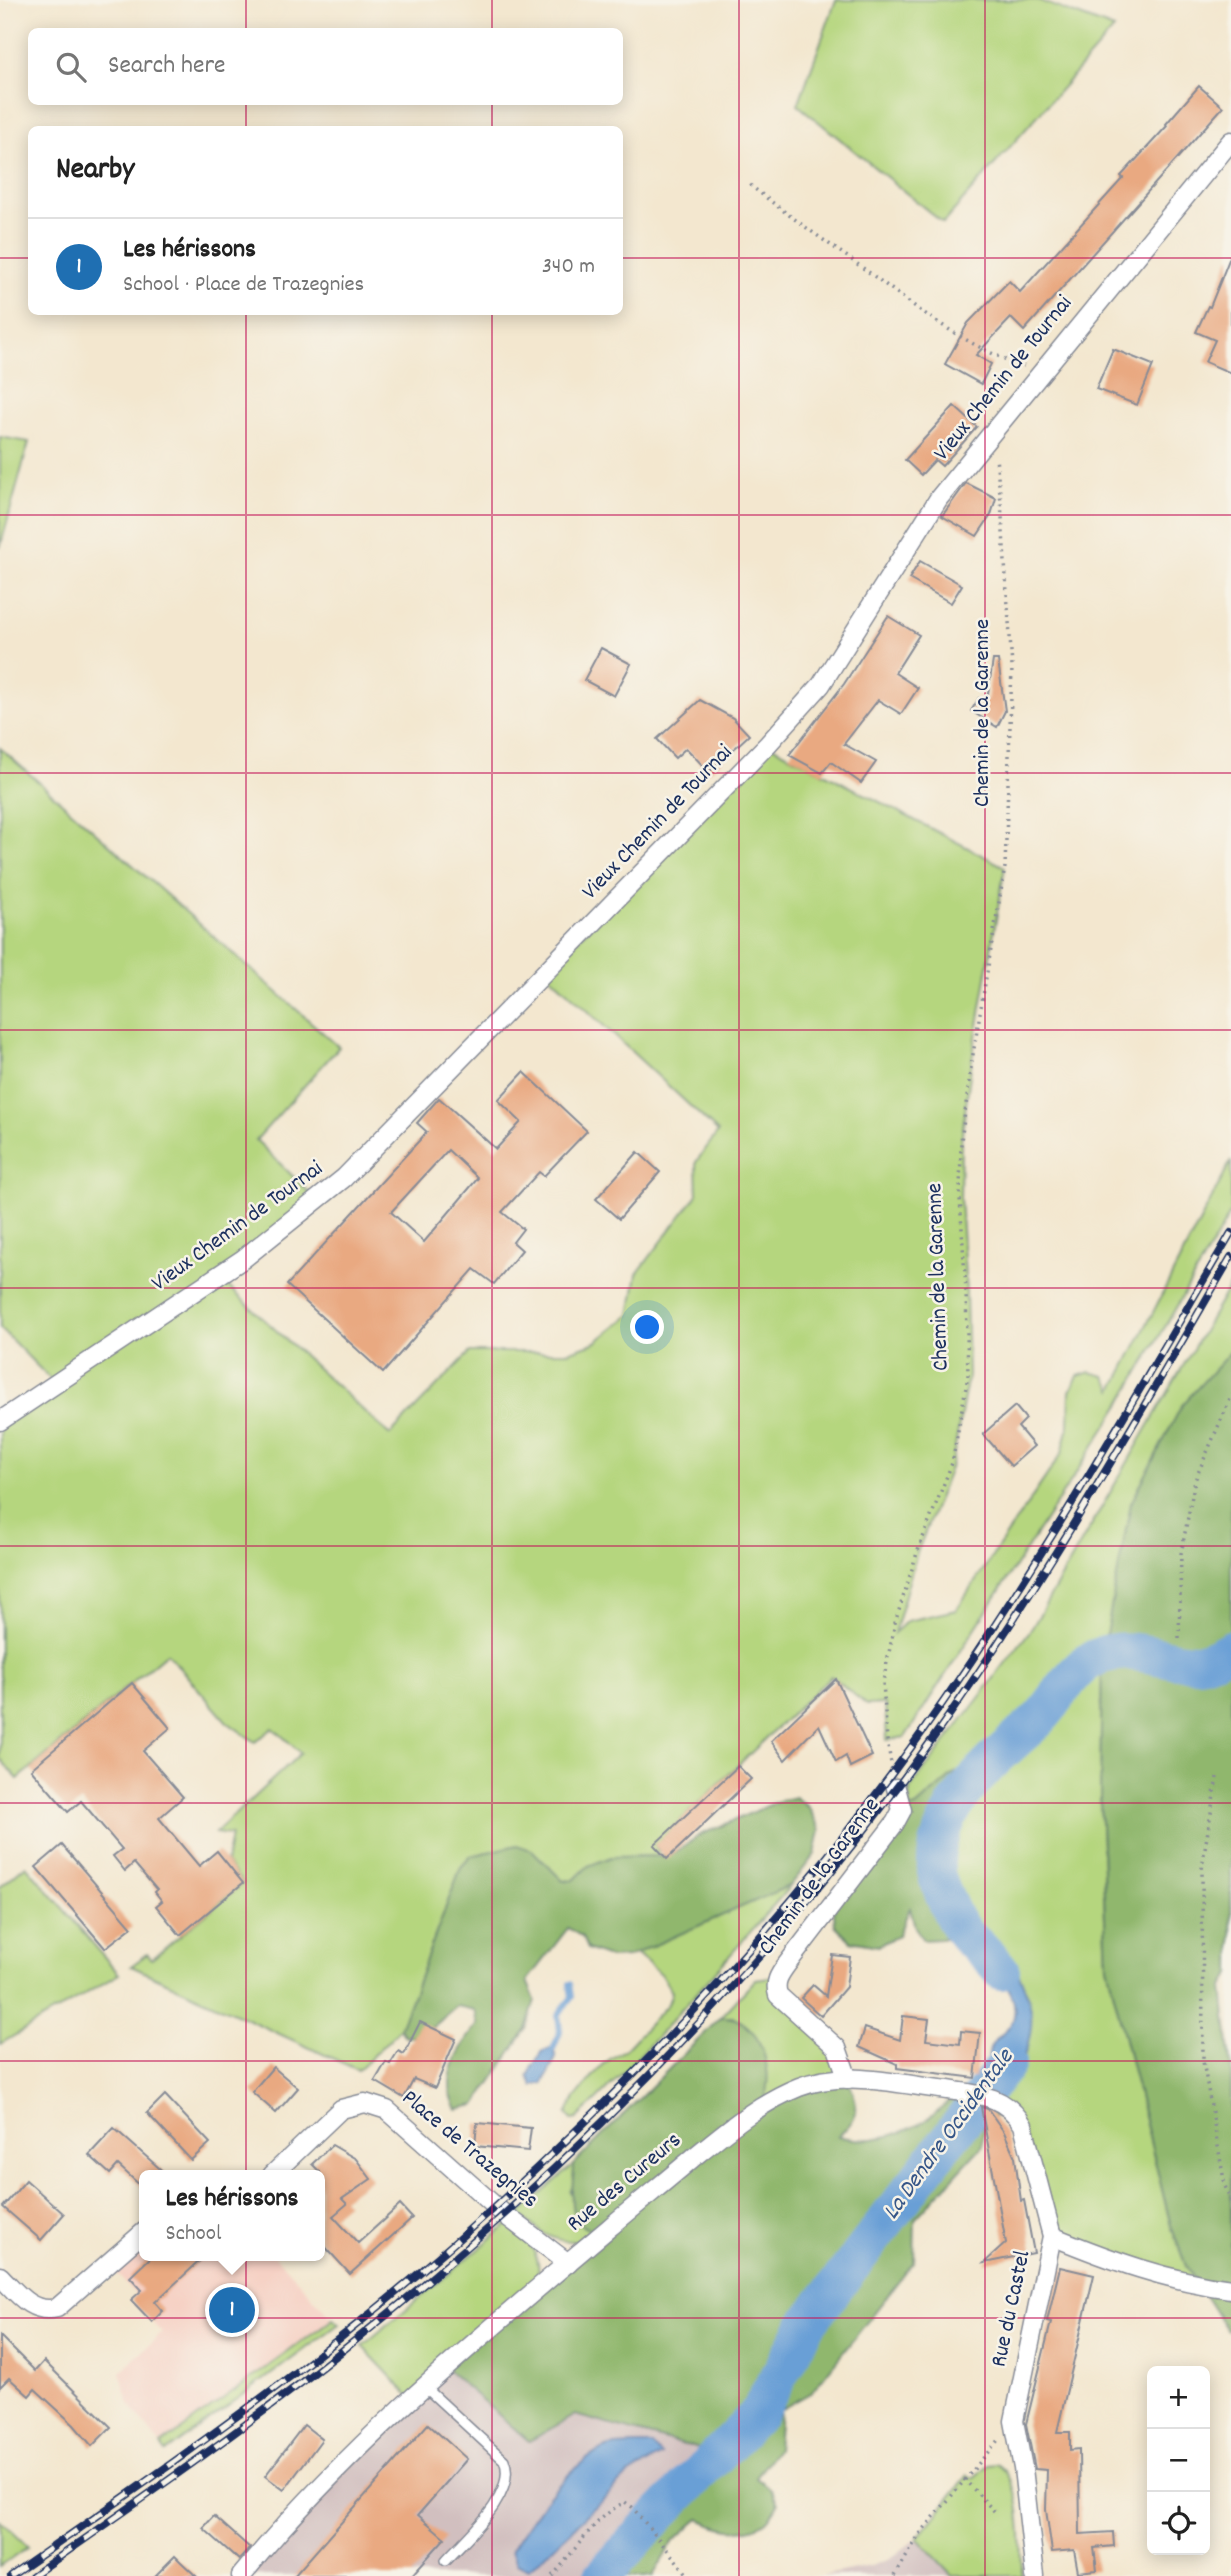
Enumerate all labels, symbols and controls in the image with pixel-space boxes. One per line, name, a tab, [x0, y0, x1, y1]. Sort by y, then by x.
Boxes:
search box	[28, 28, 623, 105]
icon: search	[52, 48, 90, 86]
text: Search here	[108, 48, 226, 85]
text: Nearby	[56, 150, 134, 193]
text: Les hérissons	[123, 232, 256, 269]
text: 1	[76, 251, 82, 284]
text: 340 m	[542, 251, 595, 284]
text: School · Place de Trazegnies	[123, 269, 364, 302]
street label: Vieux Chemin de Tournai	[927, 289, 1081, 469]
street label: Chemin de la Garenne	[967, 619, 1000, 807]
street label: Vieux Chemin de Tournai	[575, 738, 741, 908]
street label: Vieux Chemin de Tournai	[146, 1154, 330, 1300]
street label: Chemin de la Garenne	[919, 1182, 959, 1372]
your location	[630, 1310, 664, 1344]
street label: Chemin de la Garenne	[751, 1791, 889, 1963]
water label: La Dendre Occidentale	[875, 2042, 1023, 2227]
street label: Place de Trazegnies	[393, 2083, 545, 2217]
street label: Rue des Cureurs	[561, 2125, 689, 2241]
popup	[139, 2170, 325, 2261]
text: Les hérissons	[166, 2181, 298, 2218]
text: School	[166, 2218, 221, 2251]
street label: Rue du Castel	[984, 2247, 1041, 2370]
pin: 1	[209, 2284, 255, 2336]
map controls	[1147, 2366, 1210, 2555]
button: +	[1147, 2366, 1210, 2429]
button: −	[1147, 2429, 1210, 2492]
button: locate	[1147, 2492, 1210, 2555]

